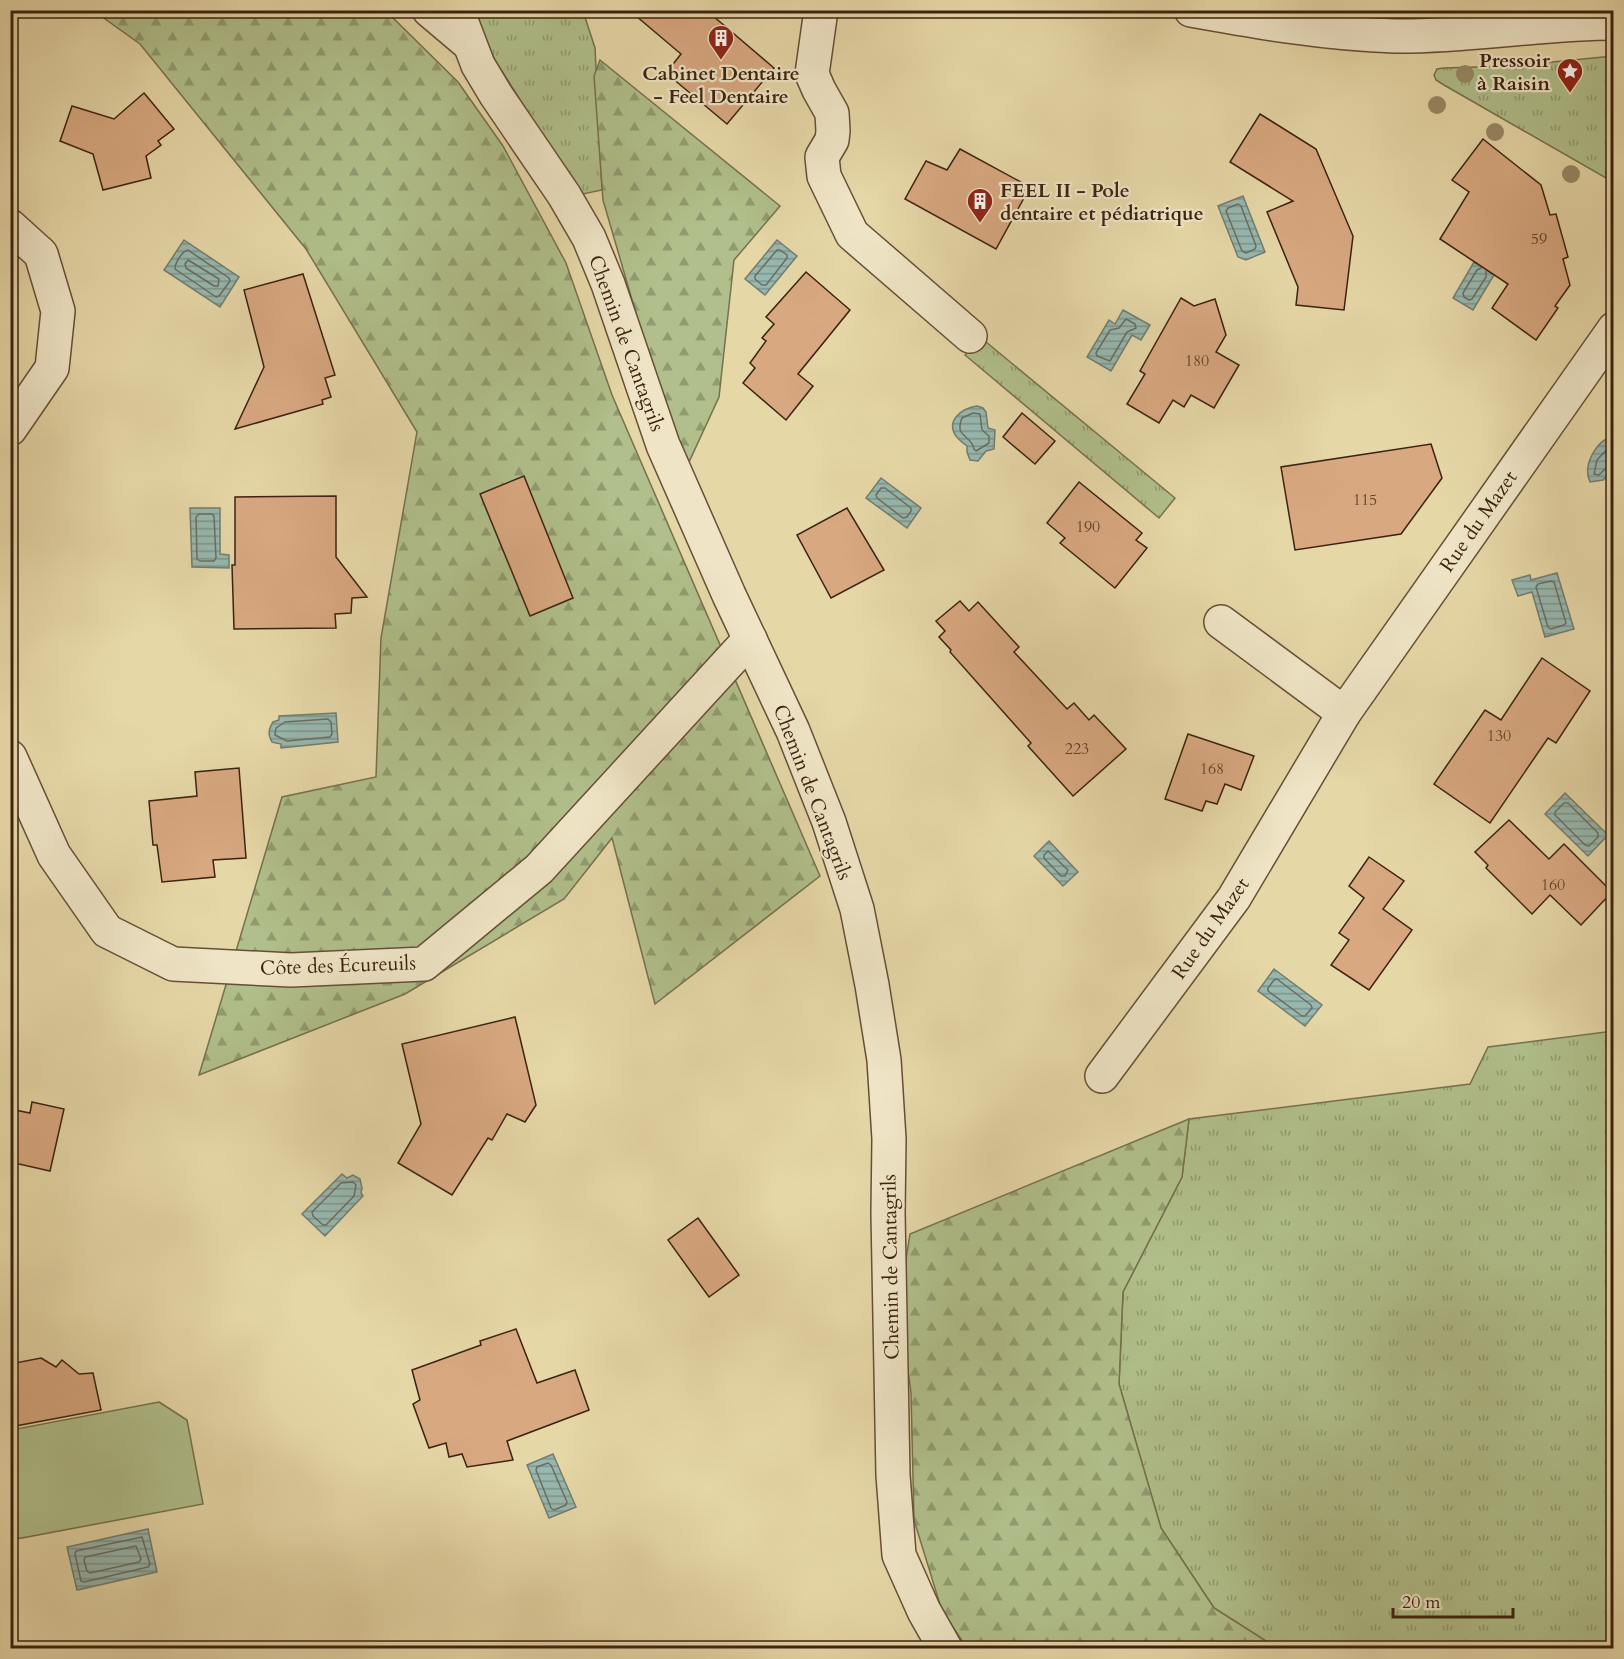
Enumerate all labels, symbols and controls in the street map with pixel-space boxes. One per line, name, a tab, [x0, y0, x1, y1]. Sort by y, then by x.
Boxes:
building icon: Cabinet Dentaire - Feel Dentaire	[706, 23, 736, 61]
place label: Pressoir à Raisin	[1477, 47, 1551, 97]
place icon: Pressoir à Raisin	[1555, 56, 1585, 94]
place label: Cabinet Dentaire - Feel Dentaire	[642, 60, 800, 110]
place label: FEEL II - Pole dentaire et pédiatrique	[1000, 177, 1204, 227]
building icon: FEEL II - Pole dentaire et pédiatrique	[965, 186, 995, 224]
house number: 59	[1531, 228, 1547, 250]
street label: Chemin de Cantagrils	[582, 251, 671, 435]
house number: 180	[1185, 350, 1209, 372]
street label: Rue du Mazet	[1433, 465, 1524, 577]
house number: 115	[1353, 489, 1377, 511]
house number: 190	[1076, 516, 1100, 538]
street label: Chemin de Cantagrils	[767, 701, 858, 884]
house number: 130	[1487, 725, 1511, 747]
house number: 223	[1065, 738, 1089, 760]
house number: 168	[1200, 758, 1224, 780]
street label: Rue du Mazet	[1165, 872, 1256, 984]
house number: 160	[1541, 874, 1565, 896]
street label: Côte des Écureuils	[260, 949, 416, 982]
street label: Chemin de Cantagrils	[875, 1174, 906, 1360]
scale bar	[1393, 1581, 1513, 1619]
text: 20 m	[1402, 1590, 1441, 1615]

